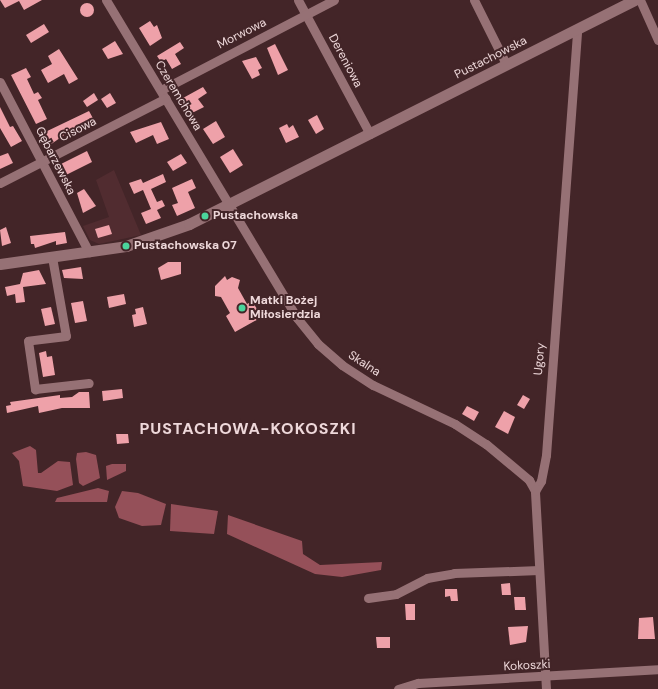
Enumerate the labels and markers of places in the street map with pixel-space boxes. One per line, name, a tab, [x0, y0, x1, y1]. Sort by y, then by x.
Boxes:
place label: Pustachowska	[213, 209, 298, 223]
marker: Pustachowska	[200, 211, 210, 221]
place label: Pustachowska 07	[134, 239, 237, 253]
marker: Pustachowska 07	[121, 241, 131, 251]
place label: Matki Bożej Miłosierdzia	[250, 294, 321, 322]
marker: Matki Bożej Miłosierdzia	[237, 303, 247, 313]

